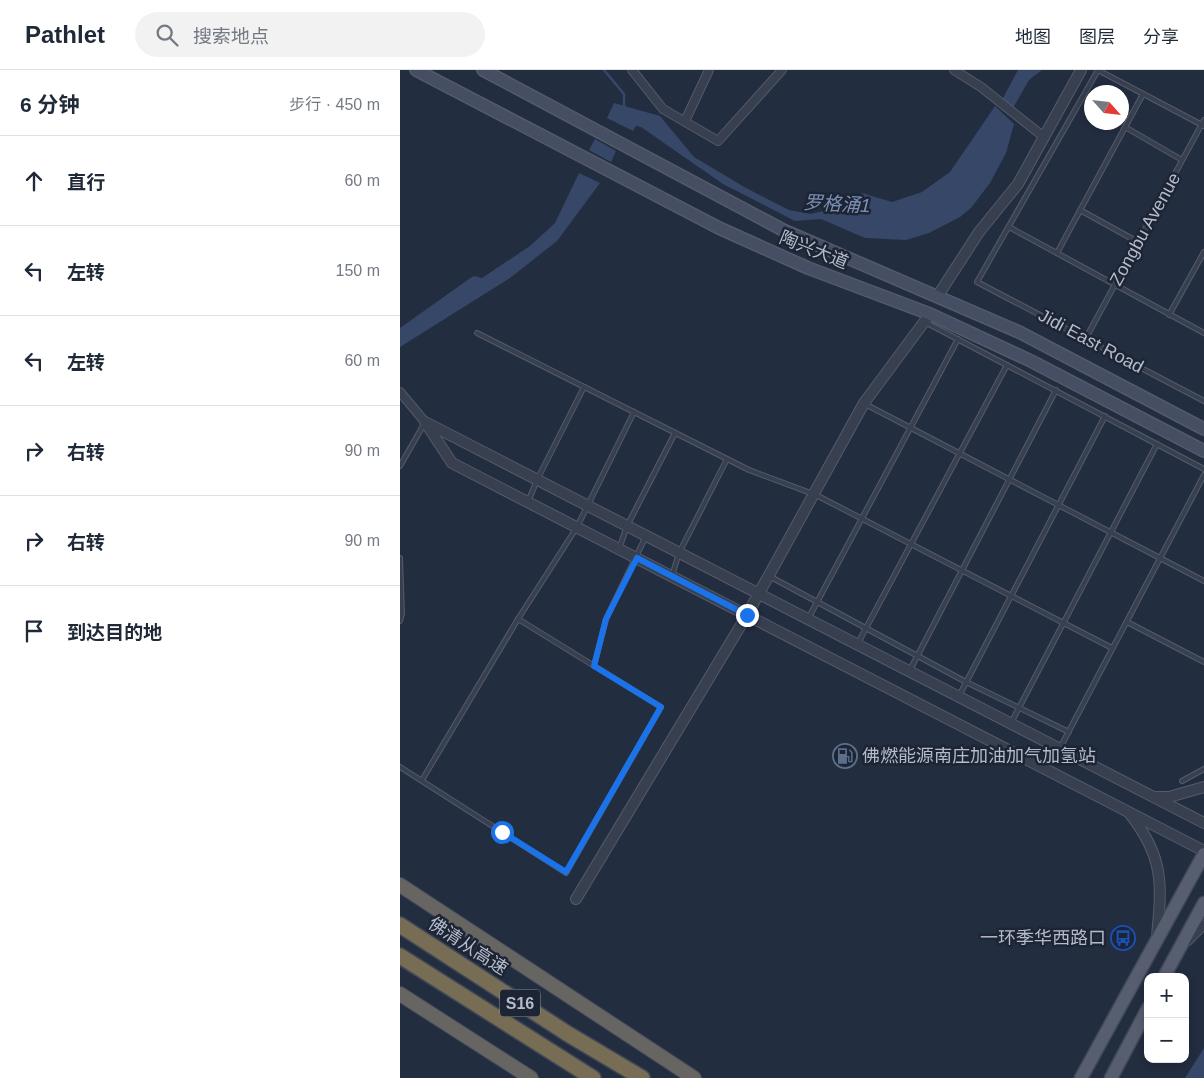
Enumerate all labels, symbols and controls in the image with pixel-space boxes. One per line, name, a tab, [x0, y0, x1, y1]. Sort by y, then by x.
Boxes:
search box	[135, 12, 485, 57]
text: Pathlet	[25, 21, 105, 48]
icon: search	[153, 21, 181, 49]
text: 搜索地点	[193, 26, 269, 47]
text: 地图	[1015, 27, 1051, 47]
text: 图层	[1079, 27, 1115, 47]
text: 分享	[1143, 27, 1179, 47]
north arrow	[1084, 85, 1129, 130]
text: 6 分钟	[20, 93, 80, 116]
text: 步行 · 450 m	[289, 96, 380, 113]
icon: ahead	[20, 167, 48, 195]
street label: Zongbu Avenue	[1106, 169, 1184, 289]
text: 直行	[67, 172, 105, 193]
text: 60 m	[344, 172, 380, 189]
water label: 罗格涌1	[803, 192, 871, 216]
street label: 陶兴大道	[777, 227, 851, 273]
icon: left	[20, 257, 48, 285]
text: 左转	[67, 262, 105, 283]
text: 150 m	[336, 262, 380, 279]
street label: Jidi East Road	[1035, 305, 1147, 377]
icon: left	[20, 347, 48, 375]
text: 左转	[67, 352, 105, 373]
text: 60 m	[344, 352, 380, 369]
icon: right	[20, 437, 48, 465]
text: 右转	[67, 442, 105, 463]
text: 90 m	[344, 442, 380, 459]
icon: right	[20, 527, 48, 555]
text: 右转	[67, 532, 105, 553]
text: 90 m	[344, 532, 380, 549]
route end	[736, 604, 759, 627]
icon: arrive	[20, 617, 48, 645]
text: 到达目的地	[67, 622, 162, 643]
fuel station icon: 佛燃能源南庄加油加气加氢站	[832, 743, 858, 769]
place label: 佛燃能源南庄加油加气加氢站	[862, 746, 1096, 766]
route start	[491, 821, 514, 844]
street label: 佛清从高速	[425, 913, 511, 979]
bus stop icon: 一环季华西路口	[1110, 925, 1136, 951]
place label: 一环季华西路口	[980, 928, 1106, 948]
map controls	[1144, 973, 1189, 1063]
button: +	[1144, 973, 1189, 1018]
road number: S16	[500, 990, 540, 1016]
button: −	[1144, 1018, 1189, 1063]

